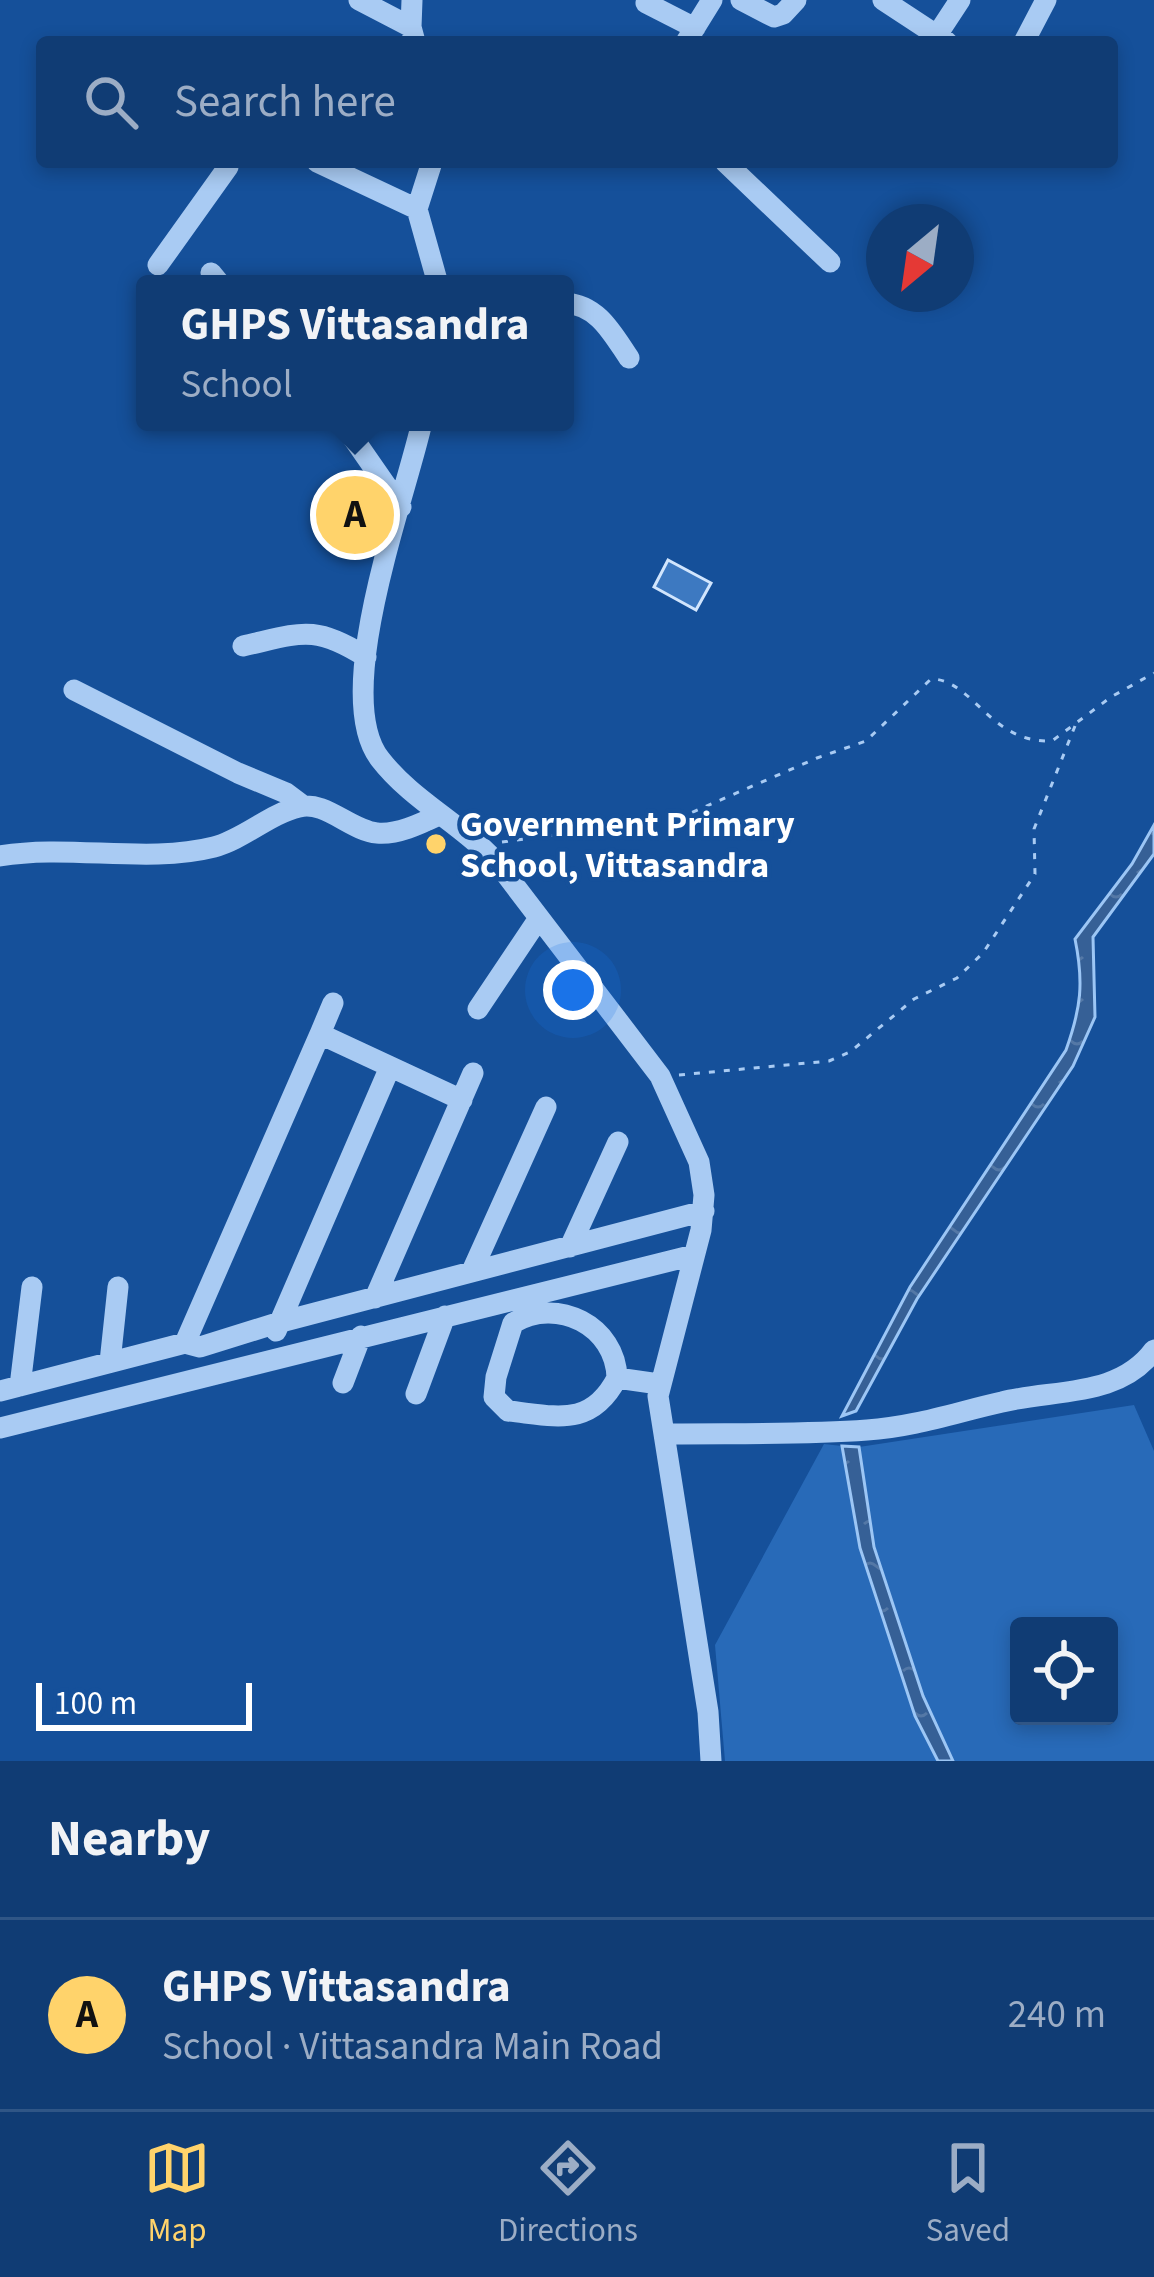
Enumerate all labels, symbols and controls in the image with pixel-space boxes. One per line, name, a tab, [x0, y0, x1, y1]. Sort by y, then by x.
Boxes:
search box	[36, 36, 1118, 168]
icon: search	[78, 69, 144, 135]
text: Search here	[174, 70, 396, 134]
north arrow	[866, 204, 974, 312]
popup	[136, 275, 574, 431]
text: GHPS Vittasandra	[181, 293, 529, 357]
text: School	[181, 357, 293, 413]
pin: A	[316, 470, 394, 560]
place label: Government Primary School, Vittasandra	[460, 799, 795, 891]
marker: Government Primary School, Vittasandra	[423, 831, 449, 857]
your location	[543, 960, 603, 1020]
map controls	[1010, 1617, 1118, 1725]
button: locate	[1010, 1617, 1118, 1725]
scale bar	[36, 1677, 252, 1730]
text: 100 m	[54, 1680, 137, 1727]
text: Nearby	[48, 1803, 210, 1875]
text: GHPS Vittasandra	[162, 1955, 511, 2019]
text: A	[76, 1987, 98, 2043]
text: 240 m	[1008, 1987, 1106, 2043]
text: School · Vittasandra Main Road	[162, 2019, 663, 2075]
tab: Map	[144, 2135, 210, 2254]
tab: Directions	[498, 2135, 638, 2254]
tab: Saved	[926, 2135, 1010, 2254]

